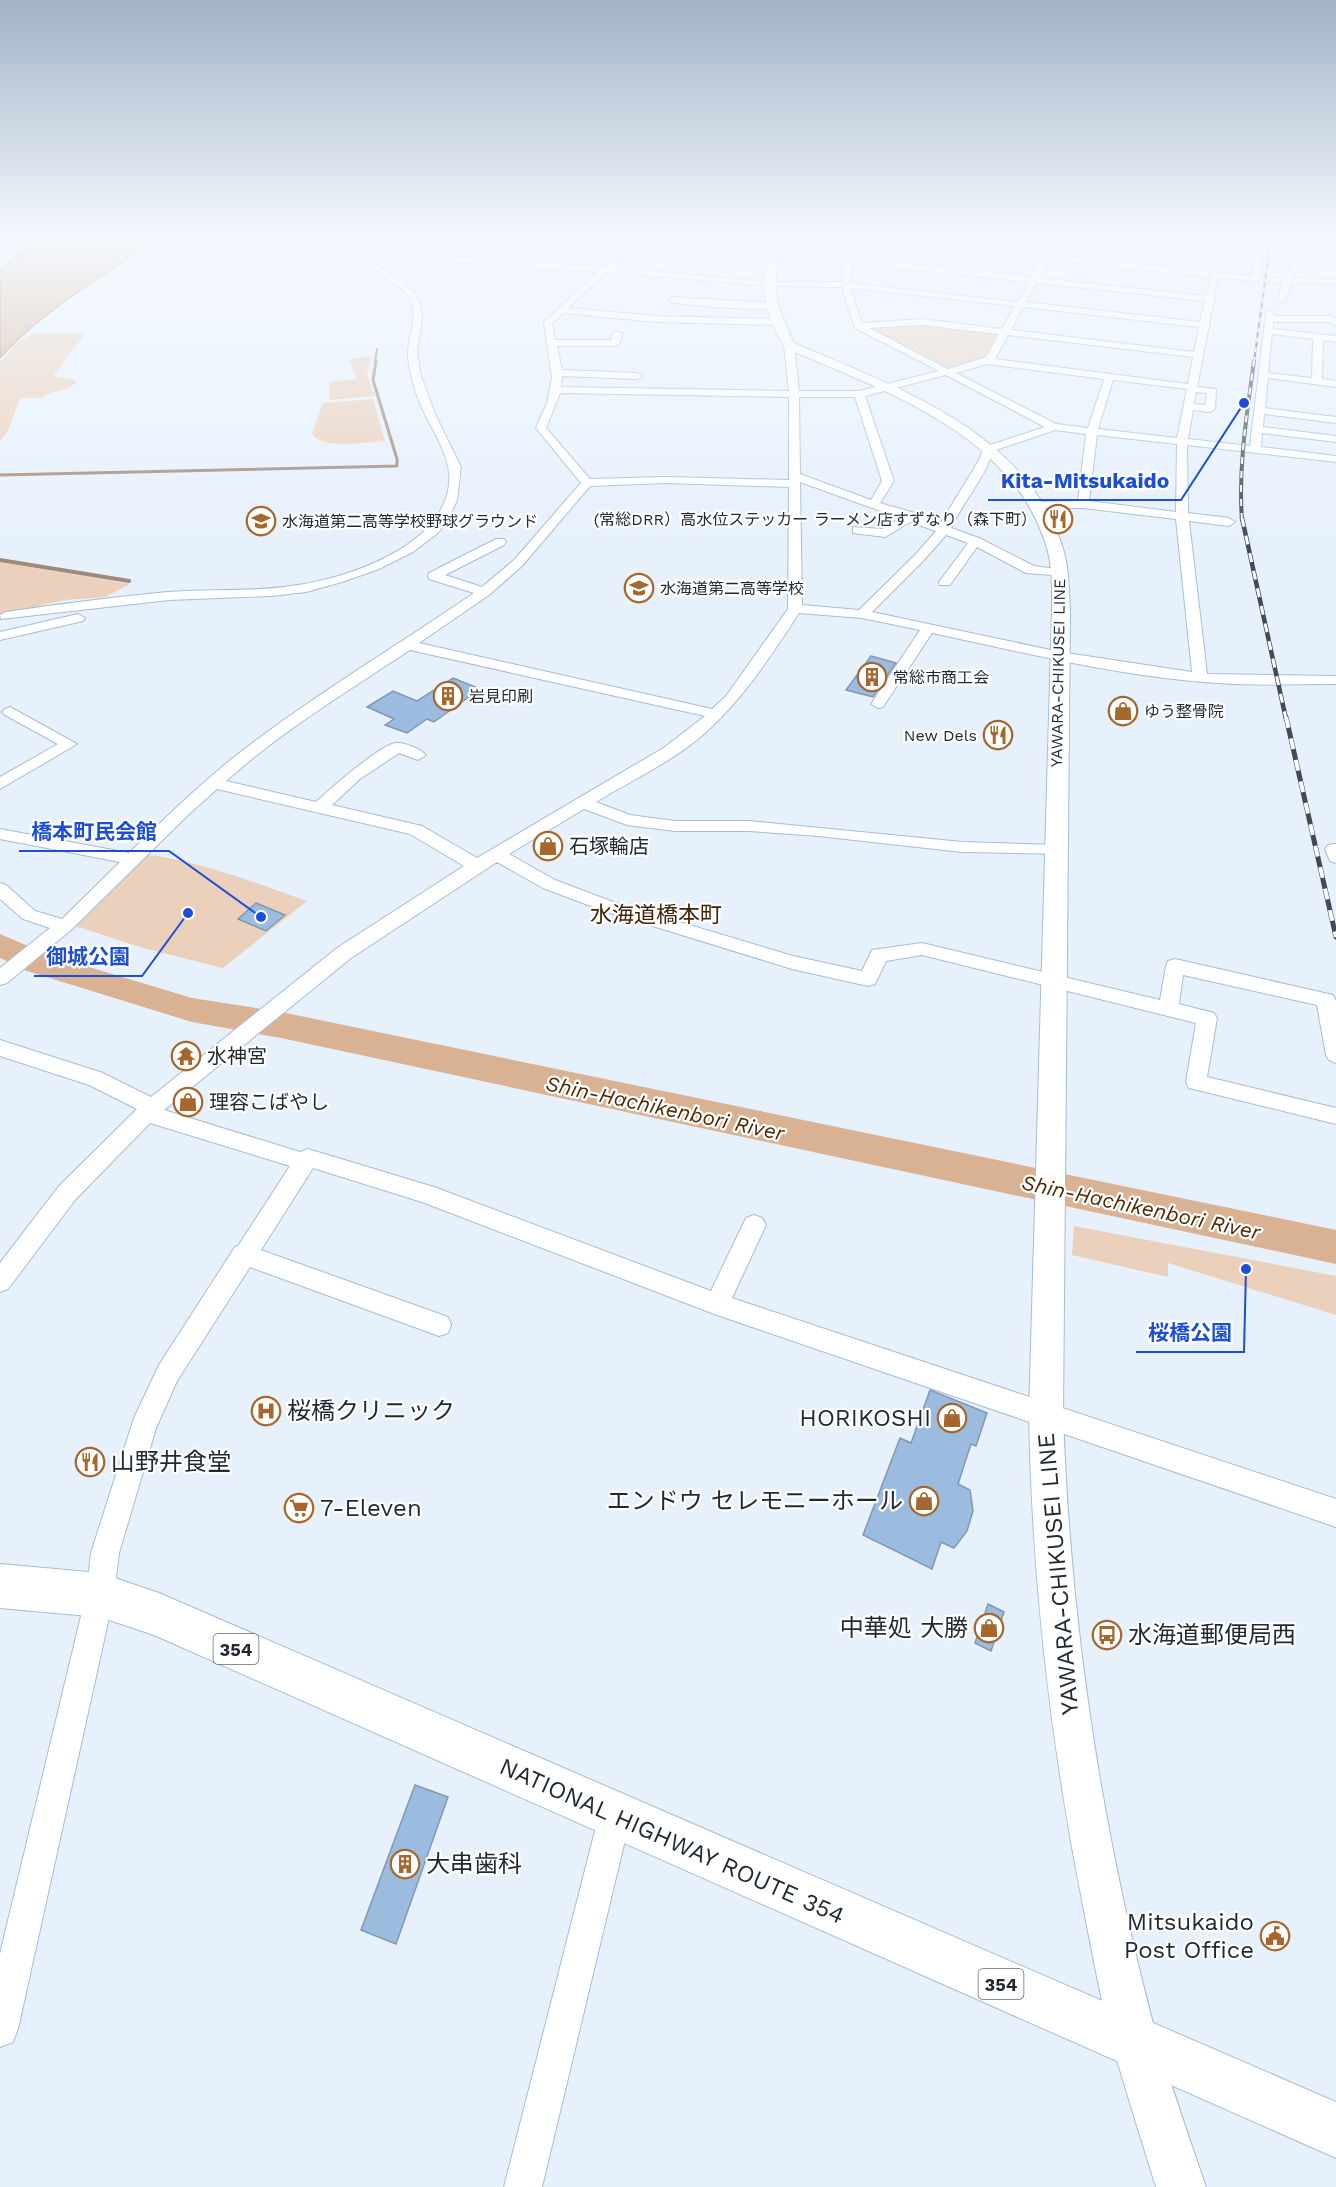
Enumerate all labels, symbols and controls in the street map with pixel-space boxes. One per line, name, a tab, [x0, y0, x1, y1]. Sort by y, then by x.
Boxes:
callout: Kita-Mitsukaido	[988, 461, 1181, 500]
text: Kita-Mitsukaido	[1001, 468, 1169, 493]
restaurant icon: (常総DRR）高水位ステッカー ラーメン店すずなり（森下町）	[1042, 503, 1074, 535]
school or university icon: 水海道第二高等学校野球グラウンド	[245, 505, 277, 537]
place label: (常総DRR）高水位ステッカー ラーメン店すずなり（森下町）	[594, 510, 1037, 529]
place label: 水海道第二高等学校野球グラウンド	[282, 512, 538, 531]
school or university icon: 水海道第二高等学校	[623, 572, 655, 604]
place label: 水海道第二高等学校	[660, 579, 804, 598]
street label: YAWARA-CHIKUSEI LINE	[1047, 579, 1069, 767]
building icon: 常総市商工会	[856, 661, 888, 693]
place label: 常総市商工会	[893, 668, 989, 687]
building icon: 岩見印刷	[432, 680, 464, 712]
place label: 岩見印刷	[469, 687, 533, 706]
shop icon: ゆう整骨院	[1107, 695, 1139, 727]
place label: ゆう整骨院	[1144, 702, 1224, 721]
restaurant icon: New Dels	[982, 719, 1014, 751]
place label: New Dels	[904, 726, 977, 745]
callout: 橋本町民会館	[19, 812, 169, 851]
text: 橋本町民会館	[31, 819, 157, 844]
shop icon: 石塚輪店	[532, 830, 564, 862]
place label: 石塚輪店	[569, 834, 649, 858]
district label: 水海道橋本町	[590, 902, 722, 927]
callout: 御城公園	[34, 937, 142, 976]
text: 御城公園	[46, 944, 130, 969]
temple icon: 水神宮	[170, 1040, 202, 1072]
place label: 水神宮	[207, 1044, 267, 1068]
water label: Shin-Hachikenbori River	[543, 1070, 787, 1146]
shop icon: 理容こばやし	[172, 1086, 204, 1118]
place label: 理容こばやし	[209, 1090, 329, 1114]
water label: Shin-Hachikenbori River	[1019, 1169, 1263, 1245]
callout: 桜橋公園	[1136, 1313, 1244, 1352]
text: 桜橋公園	[1148, 1320, 1232, 1345]
hospital icon: 桜橋クリニック	[250, 1395, 282, 1427]
place label: 桜橋クリニック	[287, 1397, 455, 1425]
shop icon: HORIKOSHI	[936, 1402, 968, 1434]
place label: HORIKOSHI	[799, 1404, 931, 1432]
street label: YAWARA-CHIKUSEI LINE	[1032, 1432, 1084, 1716]
restaurant icon: 山野井食堂	[74, 1446, 106, 1478]
place label: 山野井食堂	[111, 1448, 231, 1476]
shop icon: エンドウ セレモニーホール	[908, 1485, 940, 1517]
place label: エンドウ セレモニーホール	[607, 1487, 903, 1515]
supermarket icon: 7-Eleven	[283, 1492, 315, 1524]
place label: 7-Eleven	[320, 1494, 422, 1522]
shop icon: 中華処 大勝	[973, 1612, 1005, 1644]
place label: 中華処 大勝	[840, 1614, 968, 1642]
bus stop icon: 水海道郵便局西	[1091, 1619, 1123, 1651]
place label: 水海道郵便局西	[1128, 1621, 1296, 1649]
road number: 354	[214, 1634, 258, 1664]
street label: NATIONAL HIGHWAY ROUTE 354	[495, 1752, 849, 1930]
building icon: 大串歯科	[389, 1848, 421, 1880]
place label: 大串歯科	[426, 1850, 522, 1878]
place label: Mitsukaido Post Office	[1124, 1908, 1254, 1964]
public building icon: Mitsukaido Post Office	[1259, 1920, 1291, 1952]
road number: 354	[978, 1969, 1024, 1999]

